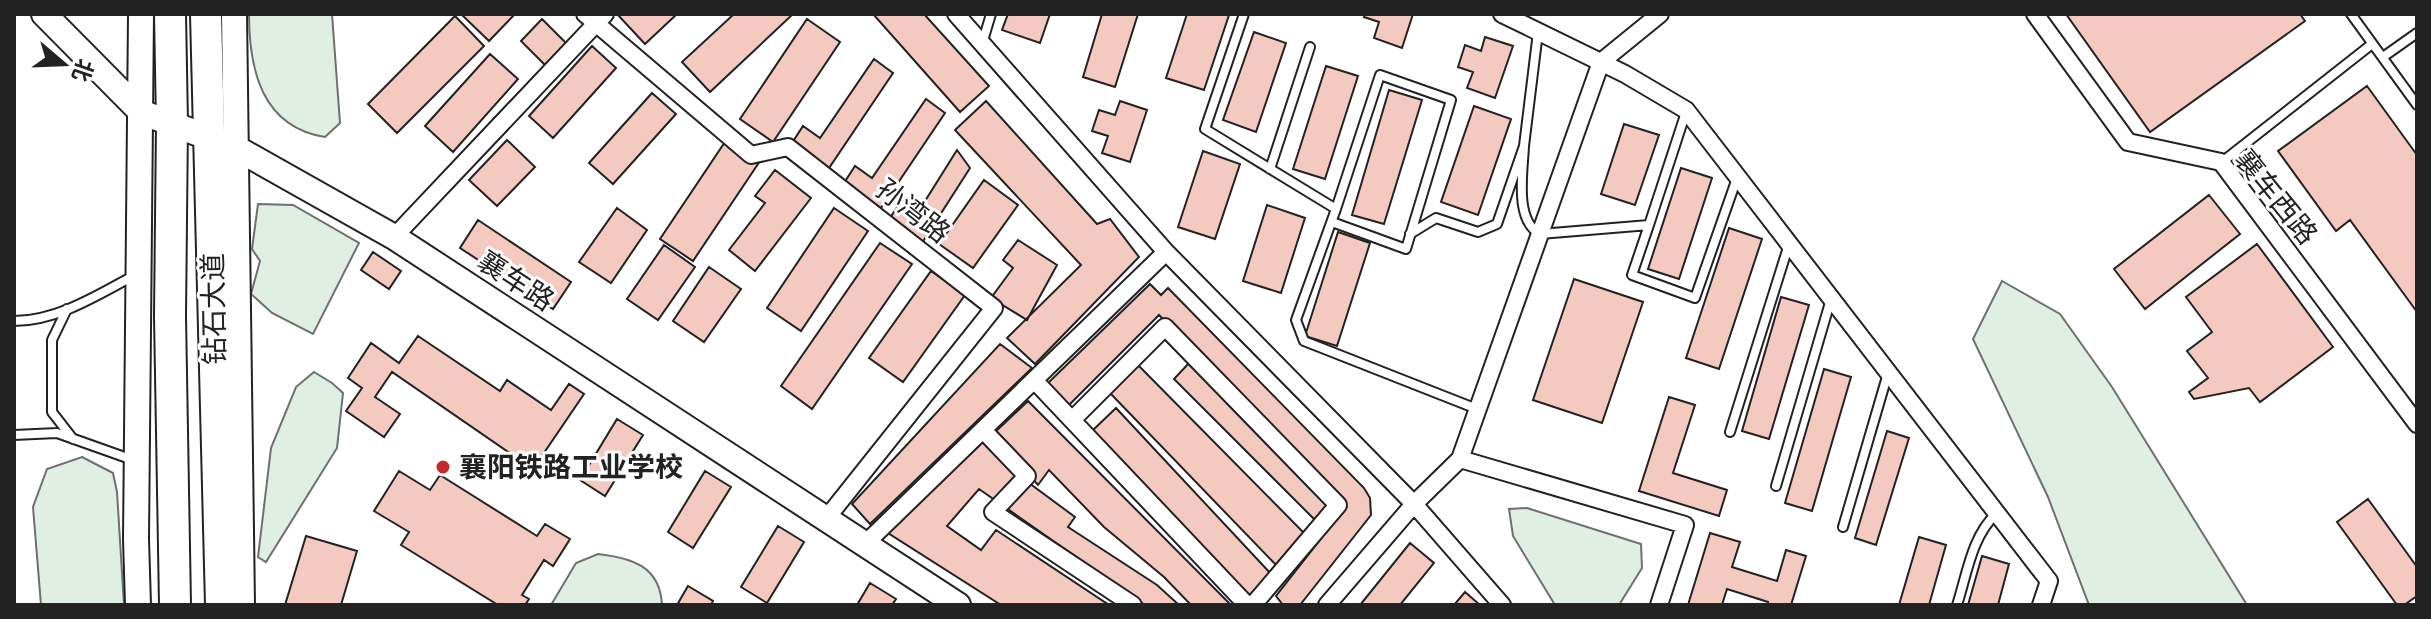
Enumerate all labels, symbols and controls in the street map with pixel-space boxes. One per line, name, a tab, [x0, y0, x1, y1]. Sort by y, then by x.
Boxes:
north arrow	[24, 24, 104, 104]
text: 北	[65, 55, 100, 85]
street label: 襄车西路	[2226, 142, 2326, 252]
street label: 孙湾路	[869, 171, 957, 251]
street label: 襄车路	[471, 243, 561, 319]
street label: 钻石大道	[195, 253, 233, 365]
place label: 襄阳铁路工业学校	[459, 449, 683, 486]
marker: 襄阳铁路工业学校	[434, 458, 452, 476]

